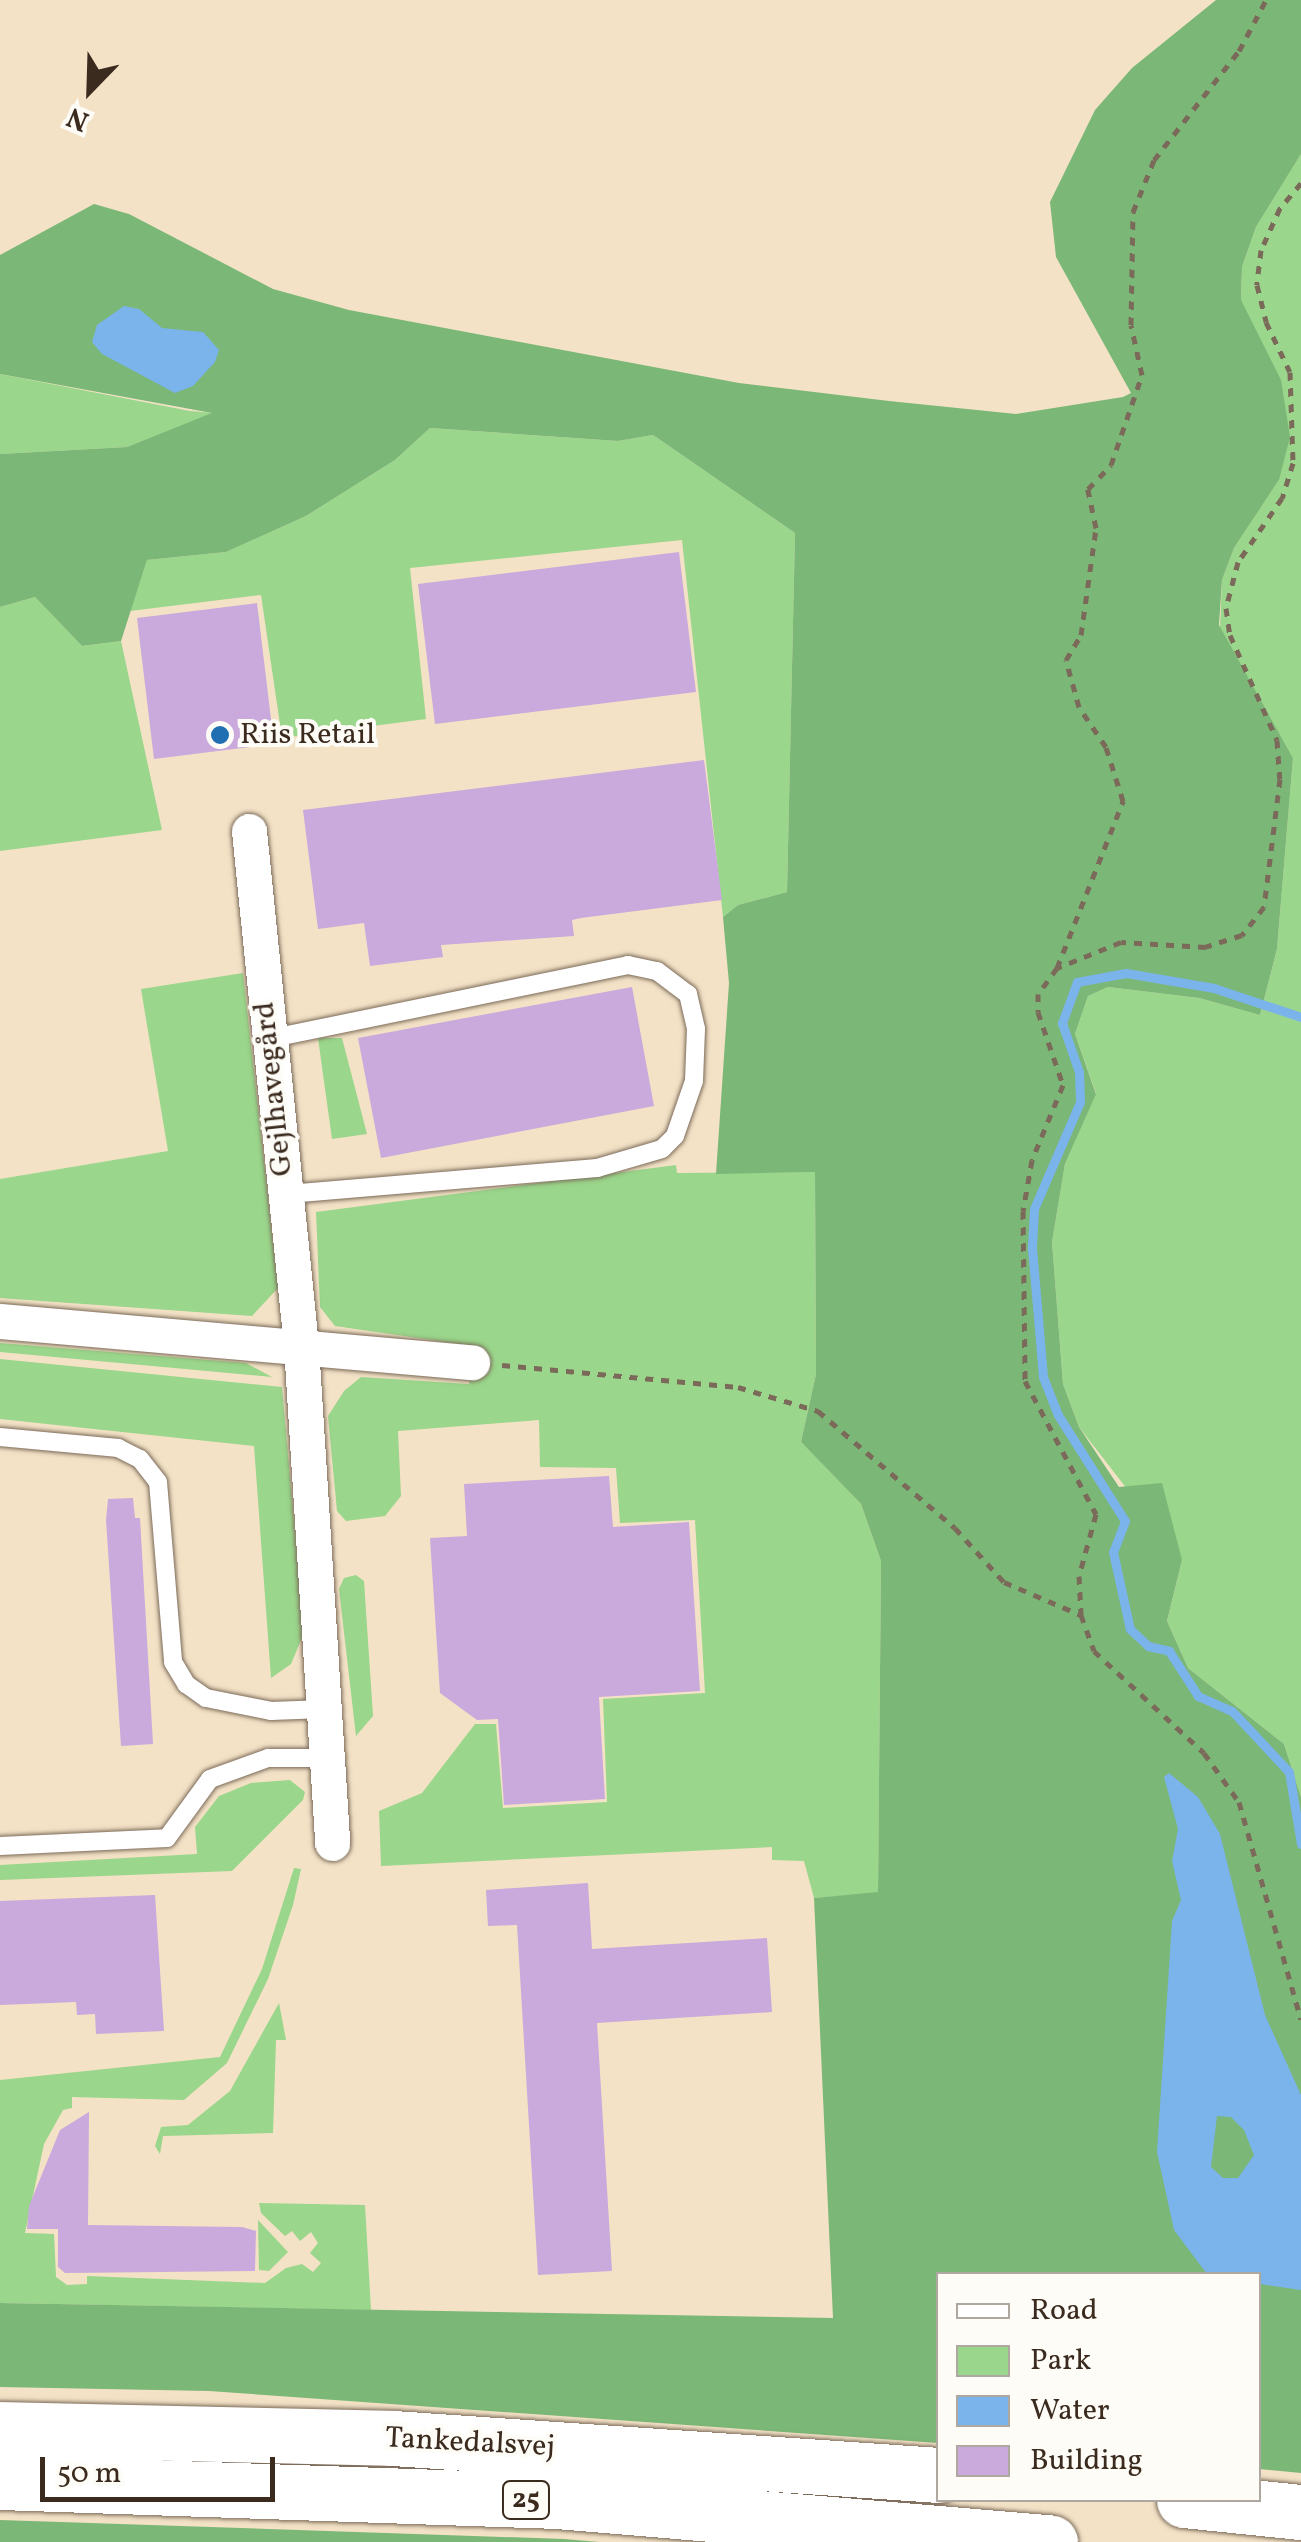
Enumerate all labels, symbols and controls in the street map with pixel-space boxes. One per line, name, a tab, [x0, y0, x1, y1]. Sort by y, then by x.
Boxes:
north arrow	[40, 40, 140, 140]
text: N	[61, 96, 95, 140]
place label: Riis Retail	[240, 717, 375, 753]
marker: Riis Retail	[209, 724, 231, 746]
street label: Gejlhavegård	[247, 1000, 301, 1178]
legend	[936, 2272, 1261, 2502]
text: Road	[1030, 2290, 1098, 2332]
text: Park	[1030, 2340, 1091, 2382]
text: Water	[1030, 2390, 1110, 2432]
street label: Tankedalsvej	[384, 2421, 556, 2465]
scale bar	[45, 2437, 280, 2499]
text: Building	[1030, 2440, 1143, 2482]
text: 50 m	[57, 2453, 121, 2495]
road number: 25	[501, 2477, 551, 2523]

